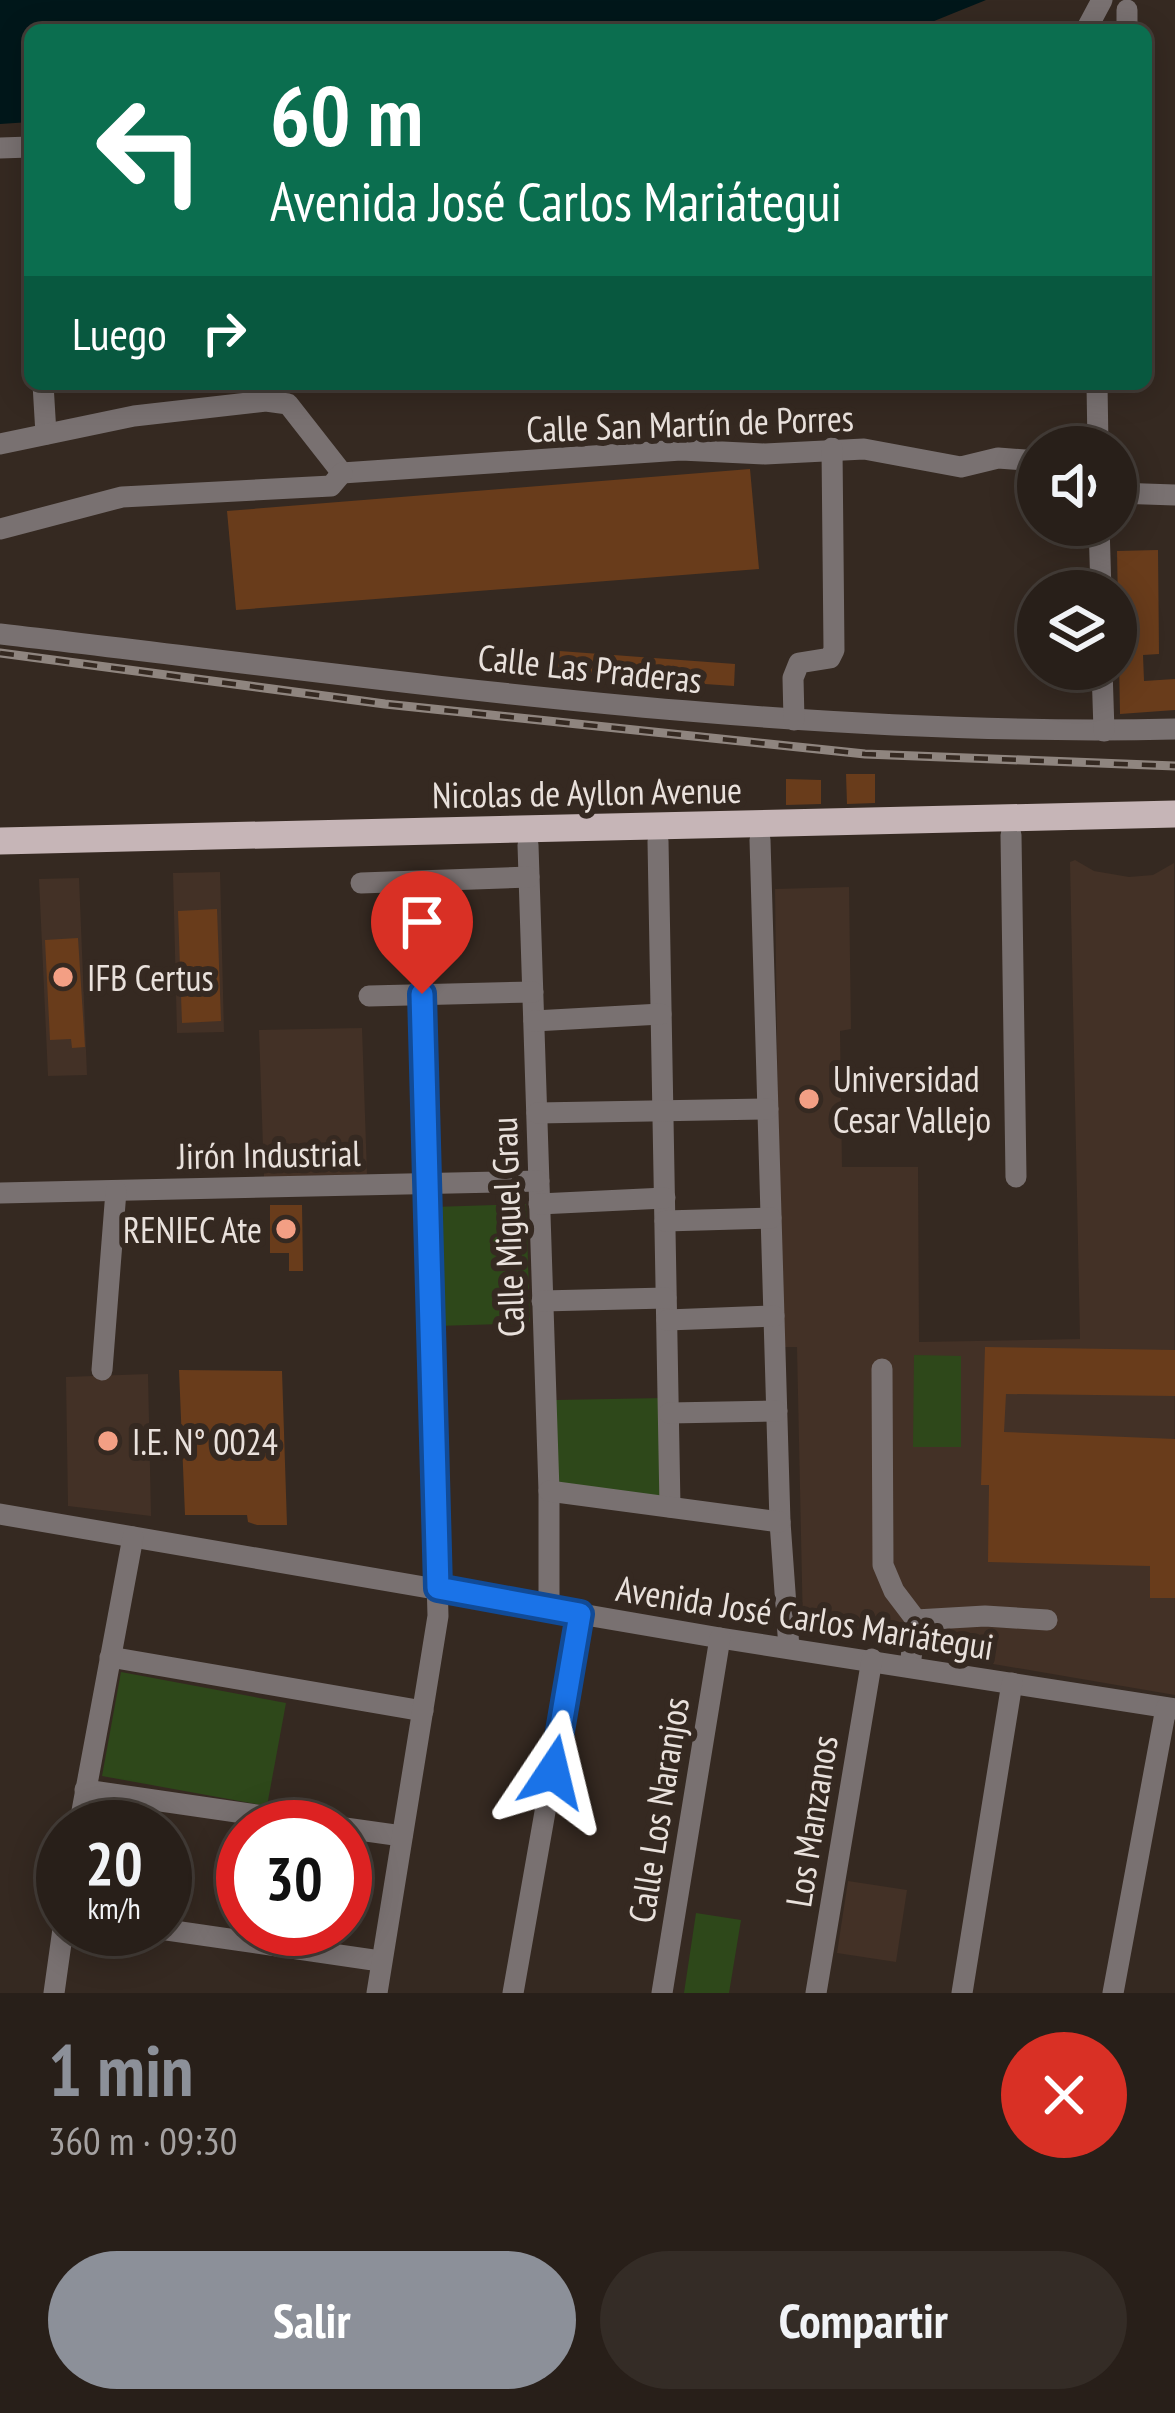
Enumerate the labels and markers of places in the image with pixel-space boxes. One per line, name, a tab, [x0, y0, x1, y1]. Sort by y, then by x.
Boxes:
pin	[371, 871, 473, 994]
place label: IFB Certus	[87, 954, 214, 1001]
marker: IFB Certus	[50, 964, 76, 990]
place label: Universidad Cesar Vallejo	[833, 1055, 991, 1143]
marker: Universidad Cesar Vallejo	[796, 1086, 822, 1112]
place label: RENIEC Ate	[123, 1206, 262, 1253]
marker: RENIEC Ate	[273, 1216, 299, 1242]
place label: I.E. N° 0024	[132, 1418, 278, 1465]
marker: I.E. N° 0024	[95, 1428, 121, 1454]

